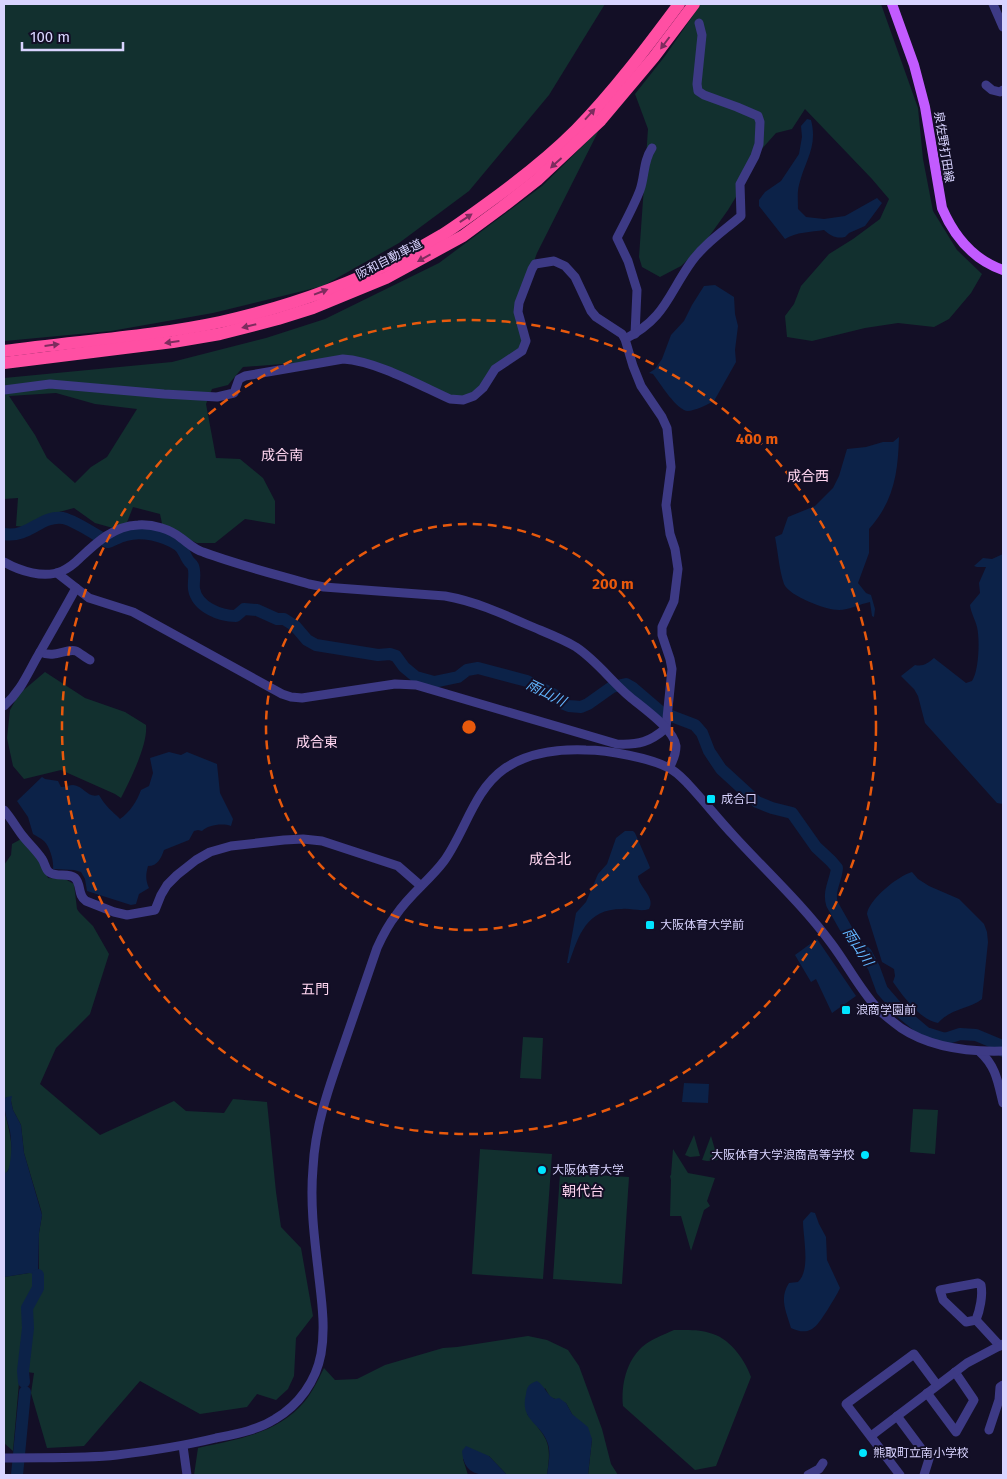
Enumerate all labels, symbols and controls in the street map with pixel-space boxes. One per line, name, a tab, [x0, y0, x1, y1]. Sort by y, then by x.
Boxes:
scale bar	[22, 20, 124, 52]
text: 100 m	[30, 28, 70, 46]
one-way arrow	[659, 36, 670, 49]
one-way arrow	[584, 109, 596, 121]
street label: 泉佐野打田線	[931, 110, 957, 184]
one-way arrow	[550, 157, 562, 169]
one-way arrow	[459, 213, 473, 223]
street label: 阪和自動車道	[354, 236, 424, 282]
one-way arrow	[418, 253, 431, 262]
one-way arrow	[314, 288, 329, 295]
one-way arrow	[242, 323, 257, 331]
one-way arrow	[164, 338, 180, 346]
one-way arrow	[44, 341, 60, 349]
text: 400 m	[736, 430, 778, 448]
district label: 成合南	[261, 447, 303, 464]
district label: 成合西	[787, 468, 829, 485]
text: 200 m	[592, 575, 634, 593]
water label: 雨山川	[523, 676, 570, 711]
centre of rings	[460, 718, 478, 736]
district label: 成合東	[296, 734, 338, 751]
place label: 成合口	[721, 792, 757, 806]
marker: 成合口	[705, 793, 717, 805]
district label: 成合北	[529, 851, 571, 868]
place label: 大阪体育大学前	[660, 918, 744, 932]
marker: 大阪体育大学前	[644, 919, 656, 931]
water label: 雨山川	[839, 925, 878, 971]
district label: 五門	[301, 981, 329, 998]
place label: 浪商学園前	[856, 1003, 916, 1017]
marker: 浪商学園前	[840, 1004, 852, 1016]
place label: 大阪体育大学浪商高等学校	[711, 1148, 855, 1162]
marker: 大阪体育大学浪商高等学校	[859, 1149, 871, 1161]
place label: 大阪体育大学	[552, 1163, 624, 1177]
marker: 大阪体育大学	[536, 1164, 548, 1176]
district label: 朝代台	[562, 1183, 604, 1200]
place label: 熊取町立南小学校	[873, 1446, 969, 1460]
marker: 熊取町立南小学校	[857, 1447, 869, 1459]

